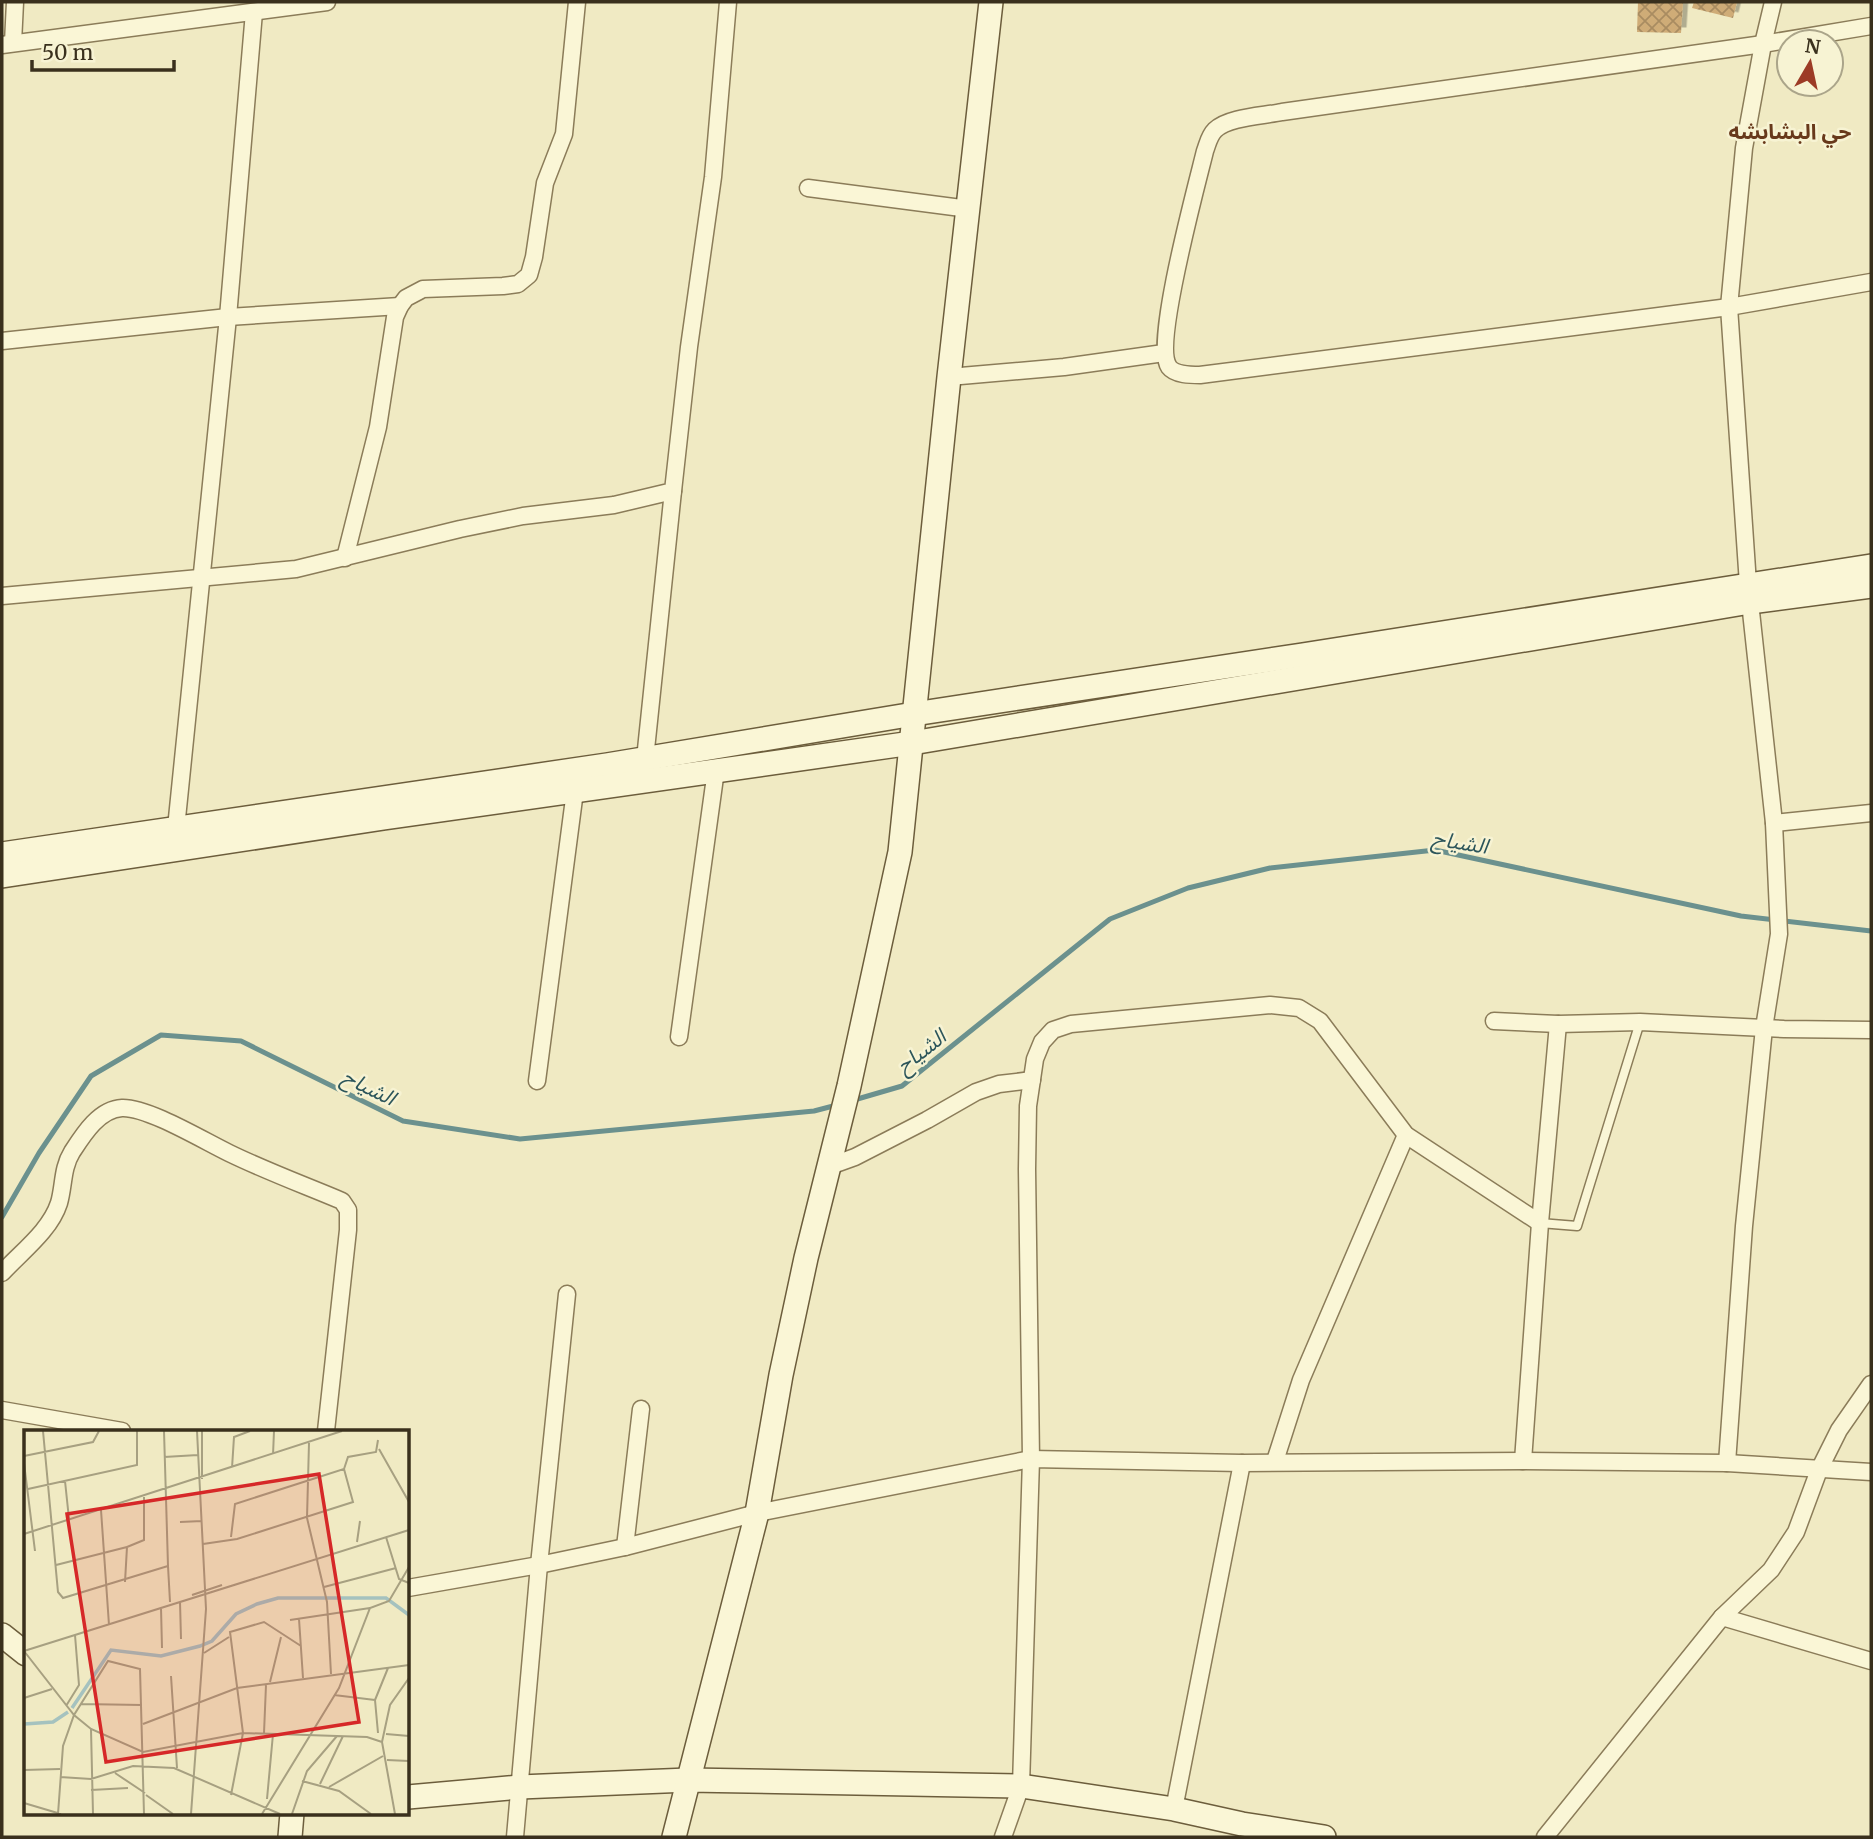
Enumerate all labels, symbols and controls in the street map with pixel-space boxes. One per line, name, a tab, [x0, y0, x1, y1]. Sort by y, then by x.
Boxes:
scale bar	[32, 28, 173, 72]
north arrow	[1775, 28, 1845, 98]
text: N	[1803, 33, 1822, 59]
text: 50 m	[42, 39, 93, 66]
district label: حي البشابشه	[1729, 118, 1851, 148]
water label: الشياح	[1429, 824, 1492, 863]
water label: الشياح	[890, 1022, 955, 1082]
water label: الشياح	[336, 1062, 402, 1115]
inset map	[24, 1430, 410, 1814]

